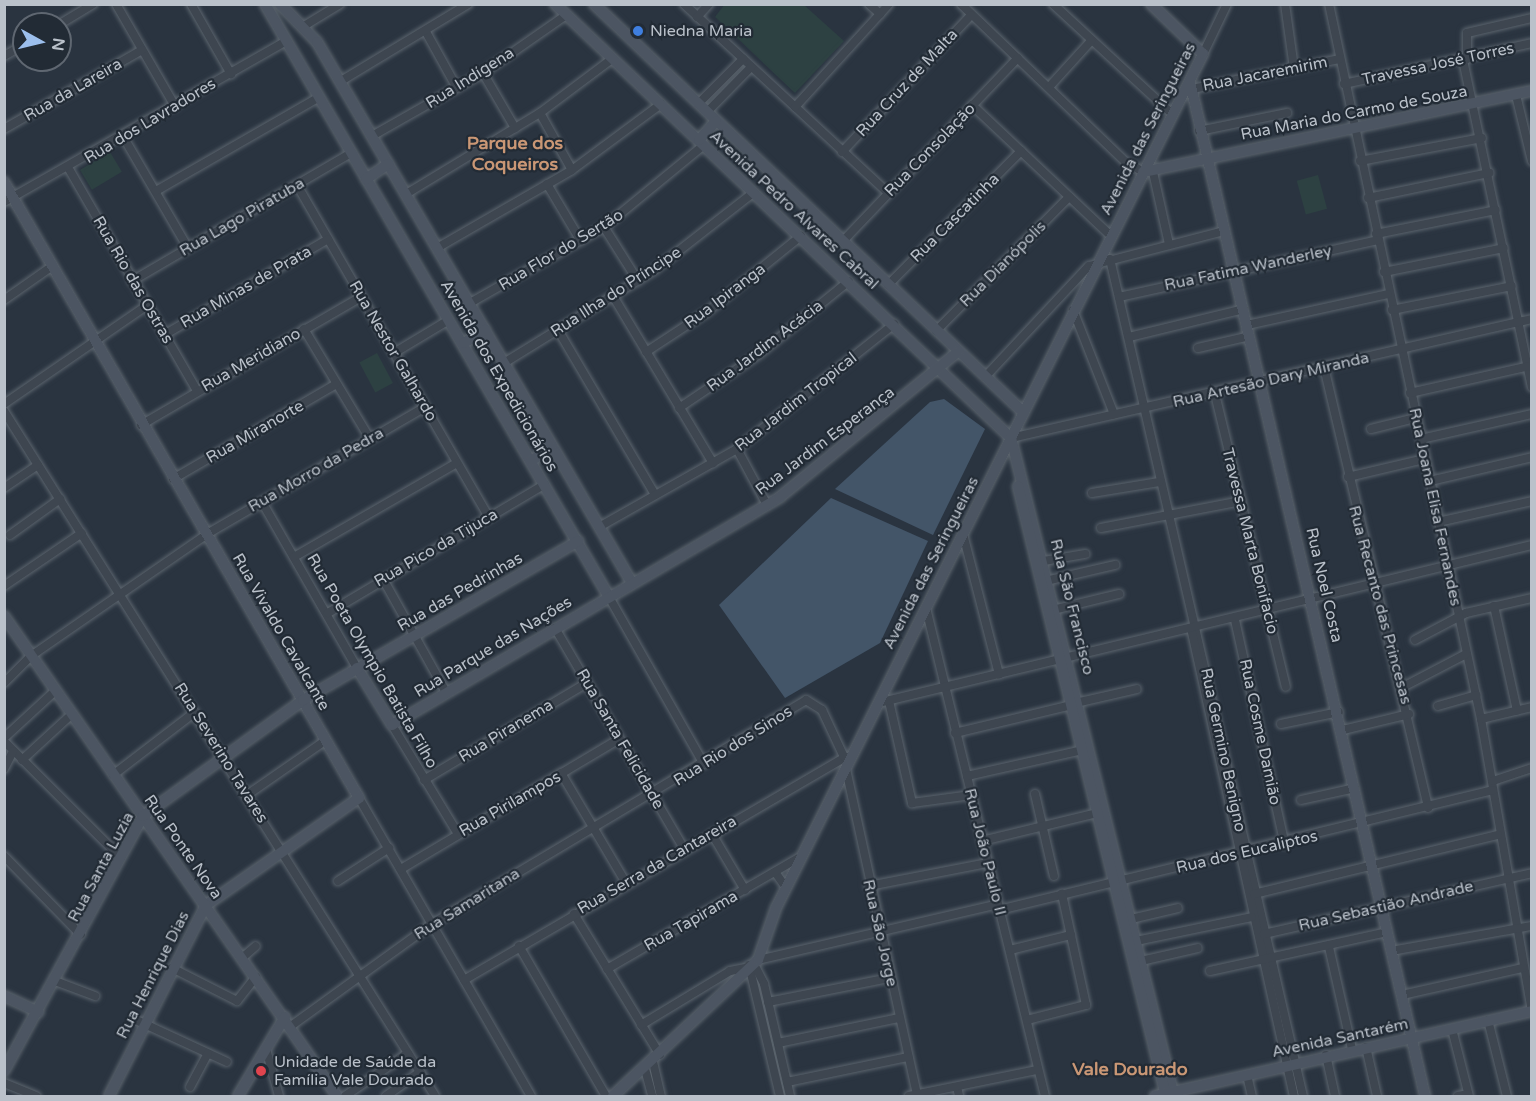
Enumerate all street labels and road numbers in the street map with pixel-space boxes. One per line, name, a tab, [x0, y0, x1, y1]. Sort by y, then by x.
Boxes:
street label: Rua Cruz de Malta	[852, 25, 962, 141]
street label: Travessa José Torres	[1360, 38, 1516, 90]
street label: Avenida das Seringueiras	[1096, 39, 1200, 219]
street label: Rua Indígena	[422, 43, 518, 113]
street label: Rua Jacaremirim	[1201, 52, 1329, 96]
street label: Rua da Lareira	[21, 54, 125, 126]
street label: Rua dos Lavradores	[81, 74, 219, 168]
street label: Rua Maria do Carmo de Souza	[1239, 82, 1469, 144]
street label: Rua Consolação	[881, 99, 979, 201]
street label: Avenida Pedro Alvares Cabral	[705, 126, 883, 294]
street label: Rua Cascatinha	[906, 169, 1004, 267]
street label: Rua Lago Piratuba	[176, 173, 308, 261]
street label: Rua Flor do Sertão	[495, 205, 627, 295]
street label: Rua Rio das Ostras	[89, 213, 177, 347]
street label: Rua Dianópolis	[956, 217, 1050, 311]
street label: Rua Fatima Wanderley	[1163, 241, 1333, 295]
street label: Rua Minas de Prata	[177, 242, 315, 332]
street label: Rua Ilha do Príncipe	[547, 243, 685, 341]
street label: Rua Ipiranga	[681, 259, 769, 333]
street label: Rua Nestor Galhardo	[345, 277, 441, 425]
street label: Avenida dos Expedicionários	[436, 277, 562, 475]
street label: Rua Jardim Acácia	[703, 296, 827, 396]
street label: Rua Meridiano	[198, 324, 304, 396]
street label: Rua Jardim Tropical	[731, 348, 861, 456]
street label: Rua Artesão Dary Miranda	[1171, 348, 1371, 412]
street label: Rua Jardim Esperança	[752, 383, 898, 499]
street label: Rua Miranorte	[203, 396, 307, 468]
street label: Rua Joana Elisa Fernandes	[1405, 406, 1465, 608]
street label: Rua Morro da Pedra	[245, 423, 387, 517]
street label: Travessa Marta Bonifacio	[1218, 446, 1282, 636]
street label: Avenida das Seringueiras	[879, 473, 983, 653]
street label: Rua Recanto das Princesas	[1344, 504, 1416, 706]
street label: Rua Pico da Tijuca	[371, 505, 501, 591]
street label: Rua Noel Costa	[1301, 526, 1347, 644]
street label: Rua São Francisco	[1046, 537, 1098, 677]
street label: Rua das Pedrinhas	[394, 548, 526, 636]
street label: Rua Vivaldo Cavalcante	[228, 550, 334, 714]
street label: Rua Poeta Olympio Batista Filho	[302, 550, 442, 772]
street label: Rua Parque das Nações	[411, 592, 575, 702]
street label: Rua Cosme Damião	[1235, 657, 1285, 807]
street label: Rua Santa Felicidade	[572, 665, 668, 813]
street label: Rua Germino Benigno	[1196, 666, 1250, 834]
street label: Rua Severino Tavares	[170, 679, 272, 827]
street label: Rua Piranema	[455, 695, 557, 767]
street label: Rua Rio dos Sinos	[670, 702, 796, 790]
street label: Rua Pirilampos	[456, 767, 564, 841]
street label: Rua João Paulo II	[960, 786, 1010, 918]
street label: Rua Ponte Nova	[140, 791, 226, 903]
street label: Rua Santa Luzia	[64, 809, 138, 925]
street label: Rua Serra da Cantareira	[574, 812, 740, 918]
street label: Rua dos Eucaliptos	[1174, 826, 1320, 878]
street label: Rua Samaritana	[411, 864, 523, 944]
street label: Rua Sebastião Andrade	[1297, 877, 1475, 935]
street label: Rua São Jorge	[858, 878, 902, 988]
street label: Rua Tapirama	[641, 887, 741, 955]
street label: Rua Henrique Dias	[113, 908, 193, 1042]
street label: Avenida Santarém	[1270, 1014, 1410, 1062]

